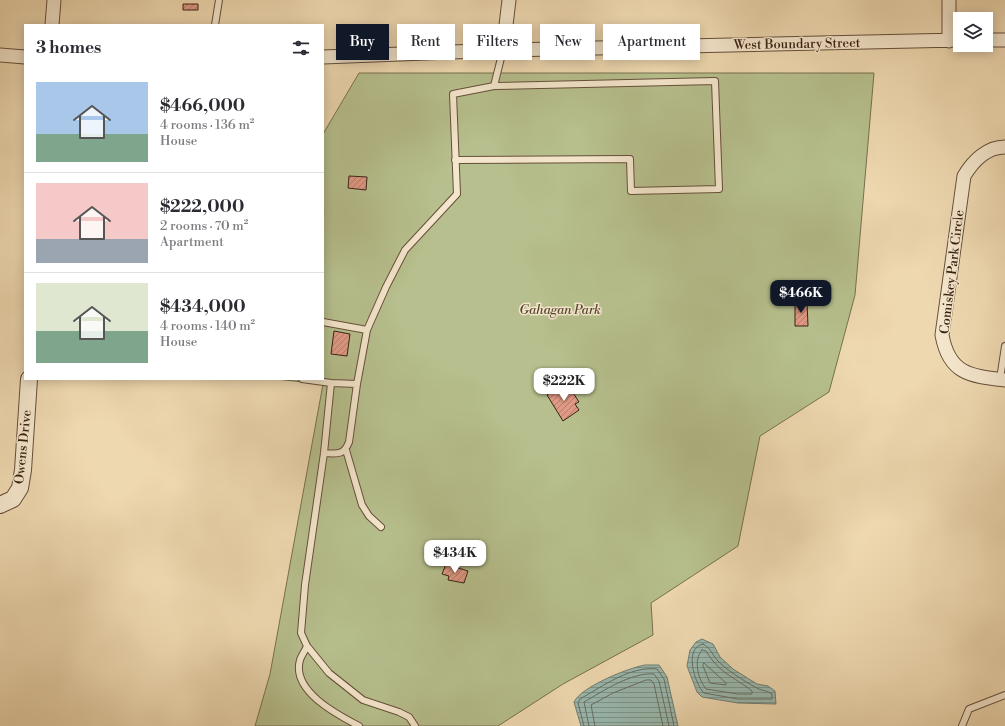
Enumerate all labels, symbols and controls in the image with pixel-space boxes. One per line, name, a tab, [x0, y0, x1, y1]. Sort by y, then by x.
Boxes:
map controls	[953, 12, 993, 52]
button: layers	[953, 12, 993, 52]
chip: Buy	[336, 24, 389, 60]
chip: Rent	[397, 24, 455, 60]
chip: Filters	[463, 24, 532, 60]
chip: New	[540, 24, 595, 60]
chip: Apartment	[603, 24, 700, 60]
street label: West Boundary Street	[733, 35, 861, 53]
text: 3 homes	[36, 37, 101, 59]
icon: filters	[290, 37, 312, 59]
text: $466,000	[160, 95, 245, 117]
icon: home	[68, 98, 116, 146]
text: 4 rooms · 136 m²	[160, 117, 254, 133]
text: House	[160, 133, 197, 149]
text: $222,000	[160, 196, 244, 218]
icon: home	[68, 199, 116, 247]
street label: Comiskey Park Circle	[936, 209, 968, 335]
text: 2 rooms · 70 m²	[160, 218, 248, 234]
text: Apartment	[160, 234, 224, 250]
pin: $466K	[773, 280, 829, 314]
text: $466K	[779, 285, 823, 301]
text: $434,000	[160, 296, 246, 318]
icon: home	[68, 299, 116, 347]
park label: Gahagan Park	[519, 302, 601, 318]
text: 4 rooms · 140 m²	[160, 318, 255, 334]
text: House	[160, 334, 197, 350]
pin: $222K	[536, 368, 592, 402]
text: $222K	[543, 373, 585, 389]
street label: Owens Drive	[11, 409, 35, 485]
pin: $434K	[427, 540, 483, 574]
text: $434K	[433, 545, 477, 561]

